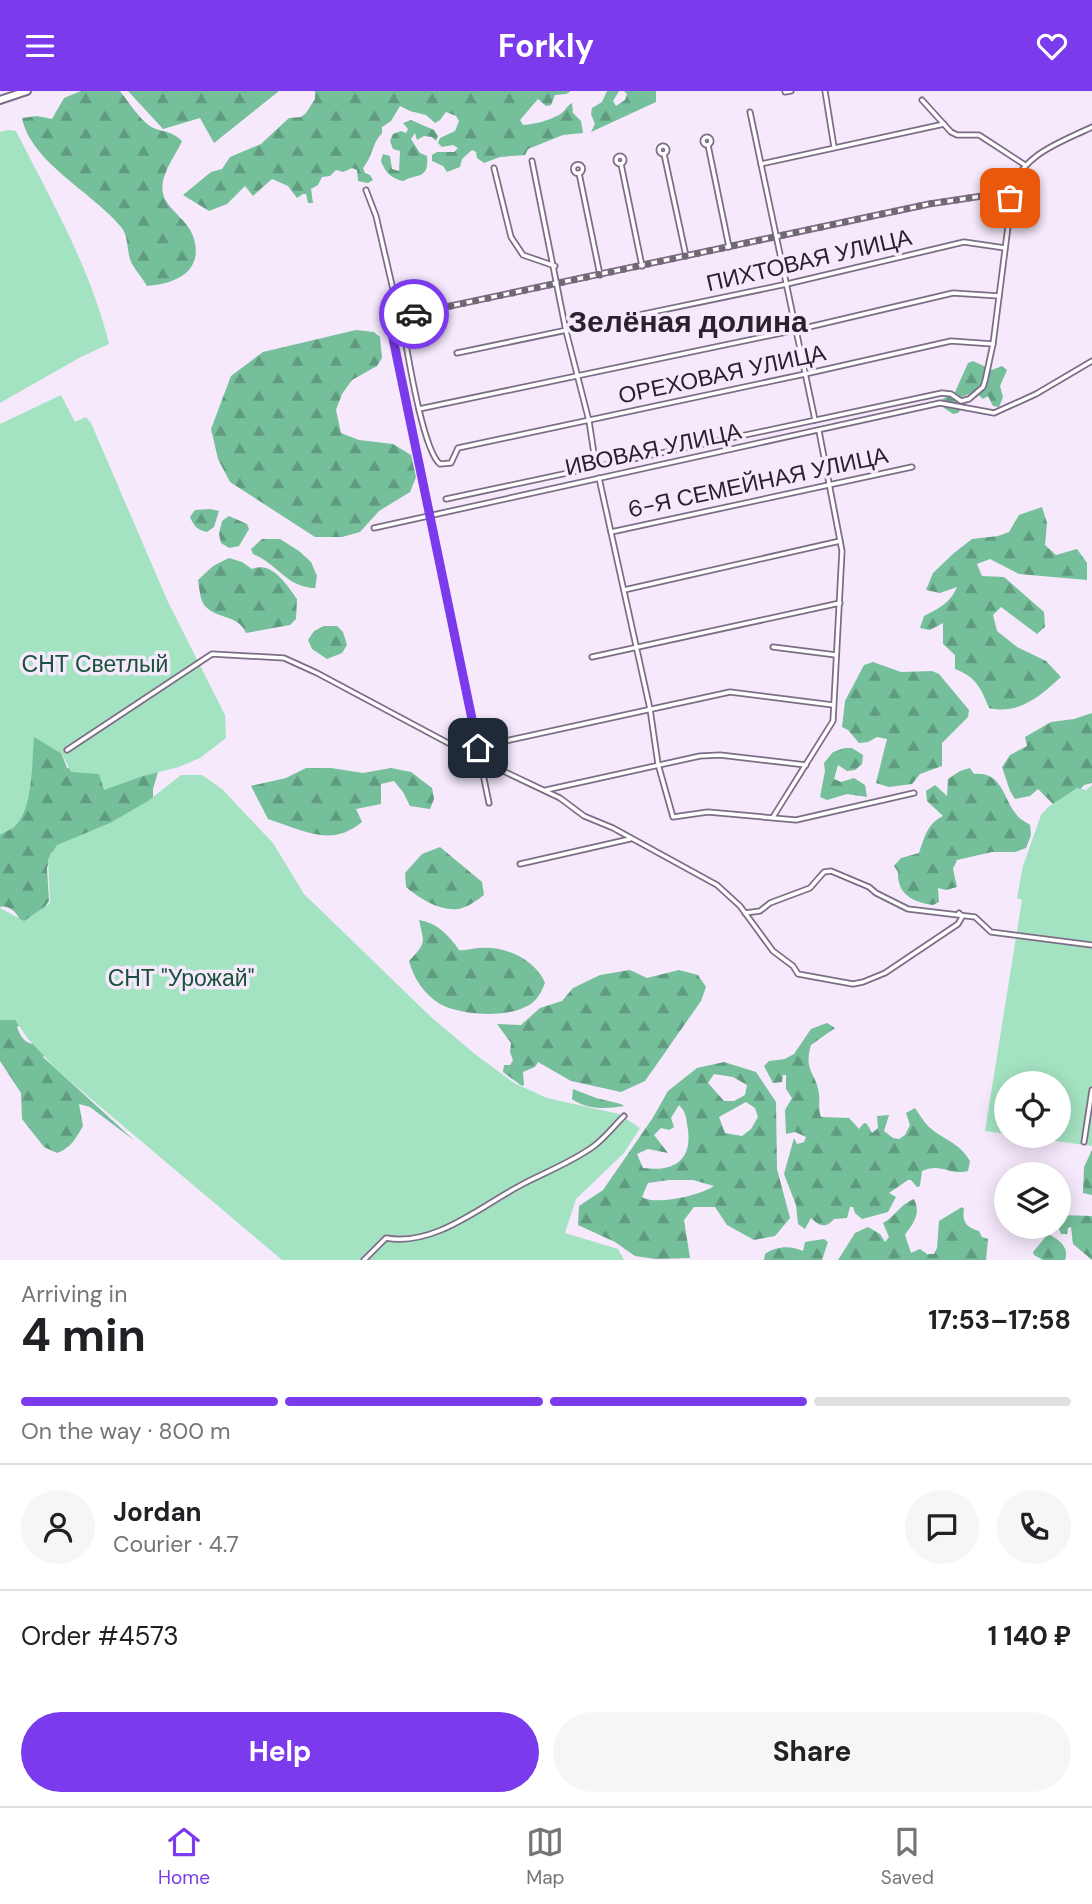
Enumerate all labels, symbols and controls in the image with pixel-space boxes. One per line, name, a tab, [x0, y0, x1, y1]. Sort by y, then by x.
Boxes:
text: Forkly	[498, 25, 594, 67]
icon: menu	[21, 27, 59, 65]
icon: heart	[1033, 27, 1071, 65]
pin	[980, 168, 1040, 228]
icon: bag	[991, 179, 1029, 217]
street label: ПИХТОВАЯ УЛИЦА	[703, 222, 915, 298]
courier	[379, 279, 449, 349]
icon: car	[395, 295, 433, 333]
district label: Зелёная долина	[568, 302, 808, 341]
street label: ОРЕХОВАЯ УЛИЦА	[615, 337, 829, 411]
street label: ИВОВАЯ УЛИЦА	[562, 416, 745, 482]
street label: 6-Я СЕМЕЙНАЯ УЛИЦА	[625, 440, 891, 524]
park label: СНТ Светлый	[22, 649, 168, 679]
pin	[448, 718, 508, 778]
icon: home	[459, 729, 497, 767]
park label: СНТ "Урожай"	[108, 963, 254, 993]
map controls	[994, 1071, 1071, 1239]
button: locate	[994, 1071, 1071, 1148]
button: layers	[994, 1162, 1071, 1239]
text: Arriving in	[21, 1279, 127, 1309]
text: 17:53–17:58	[928, 1303, 1071, 1337]
text: 4 min	[21, 1305, 146, 1365]
text: On the way · 800 m	[21, 1416, 230, 1446]
button: person	[21, 1490, 95, 1564]
button: chat	[905, 1490, 979, 1564]
button: phone	[997, 1490, 1071, 1564]
text: Jordan	[113, 1495, 202, 1529]
text: Courier · 4.7	[113, 1529, 239, 1559]
text: Order #4573	[21, 1619, 179, 1653]
text: 1 140 ₽	[988, 1619, 1071, 1653]
button: Help	[21, 1712, 539, 1792]
button: Share	[553, 1712, 1071, 1792]
tab: Home	[158, 1823, 210, 1890]
tab: Map	[526, 1823, 564, 1890]
tab: Saved	[881, 1823, 934, 1890]

